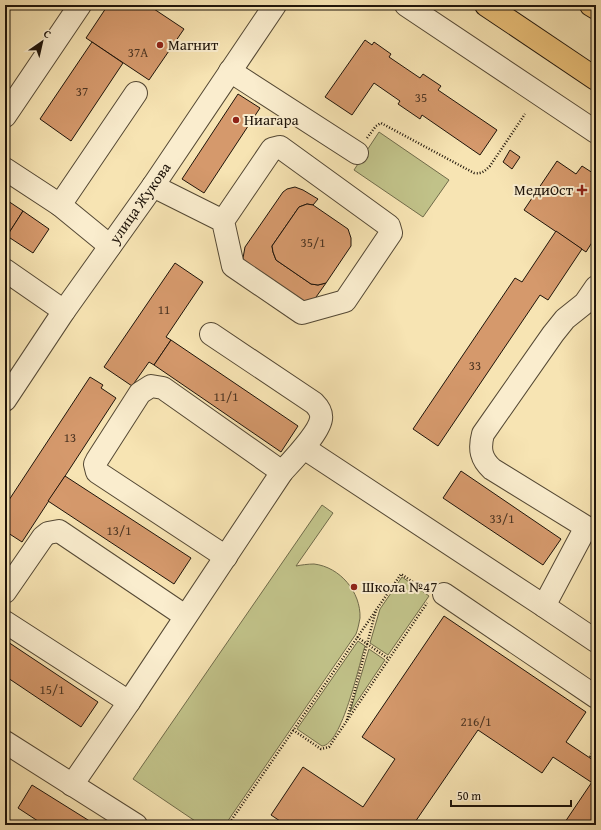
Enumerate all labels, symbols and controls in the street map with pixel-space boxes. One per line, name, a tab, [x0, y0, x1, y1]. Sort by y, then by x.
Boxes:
north arrow	[22, 22, 62, 62]
text: С	[41, 25, 55, 42]
place label: Магнит	[168, 34, 219, 55]
marker: Магнит	[155, 40, 165, 50]
house number: 37А	[128, 43, 148, 62]
house number: 37	[76, 82, 88, 101]
house number: 35	[415, 88, 427, 107]
place label: Ниагара	[244, 109, 300, 130]
marker: Ниагара	[231, 115, 241, 125]
street label: улица Жукова	[103, 157, 176, 248]
place label: МедиОст	[514, 179, 574, 200]
marker: МедиОст	[576, 184, 588, 196]
house number: 35/1	[301, 233, 325, 252]
house number: 11	[158, 300, 170, 319]
house number: 33	[469, 356, 481, 375]
house number: 11/1	[214, 387, 238, 406]
house number: 13	[64, 428, 76, 447]
house number: 33/1	[490, 509, 514, 528]
house number: 13/1	[107, 521, 131, 540]
place label: Школа №47	[362, 576, 437, 597]
marker: Школа №47	[349, 582, 359, 592]
house number: 15/1	[40, 680, 64, 699]
house number: 216/1	[460, 712, 492, 731]
scale bar	[451, 782, 571, 808]
text: 50 m	[457, 787, 481, 804]

